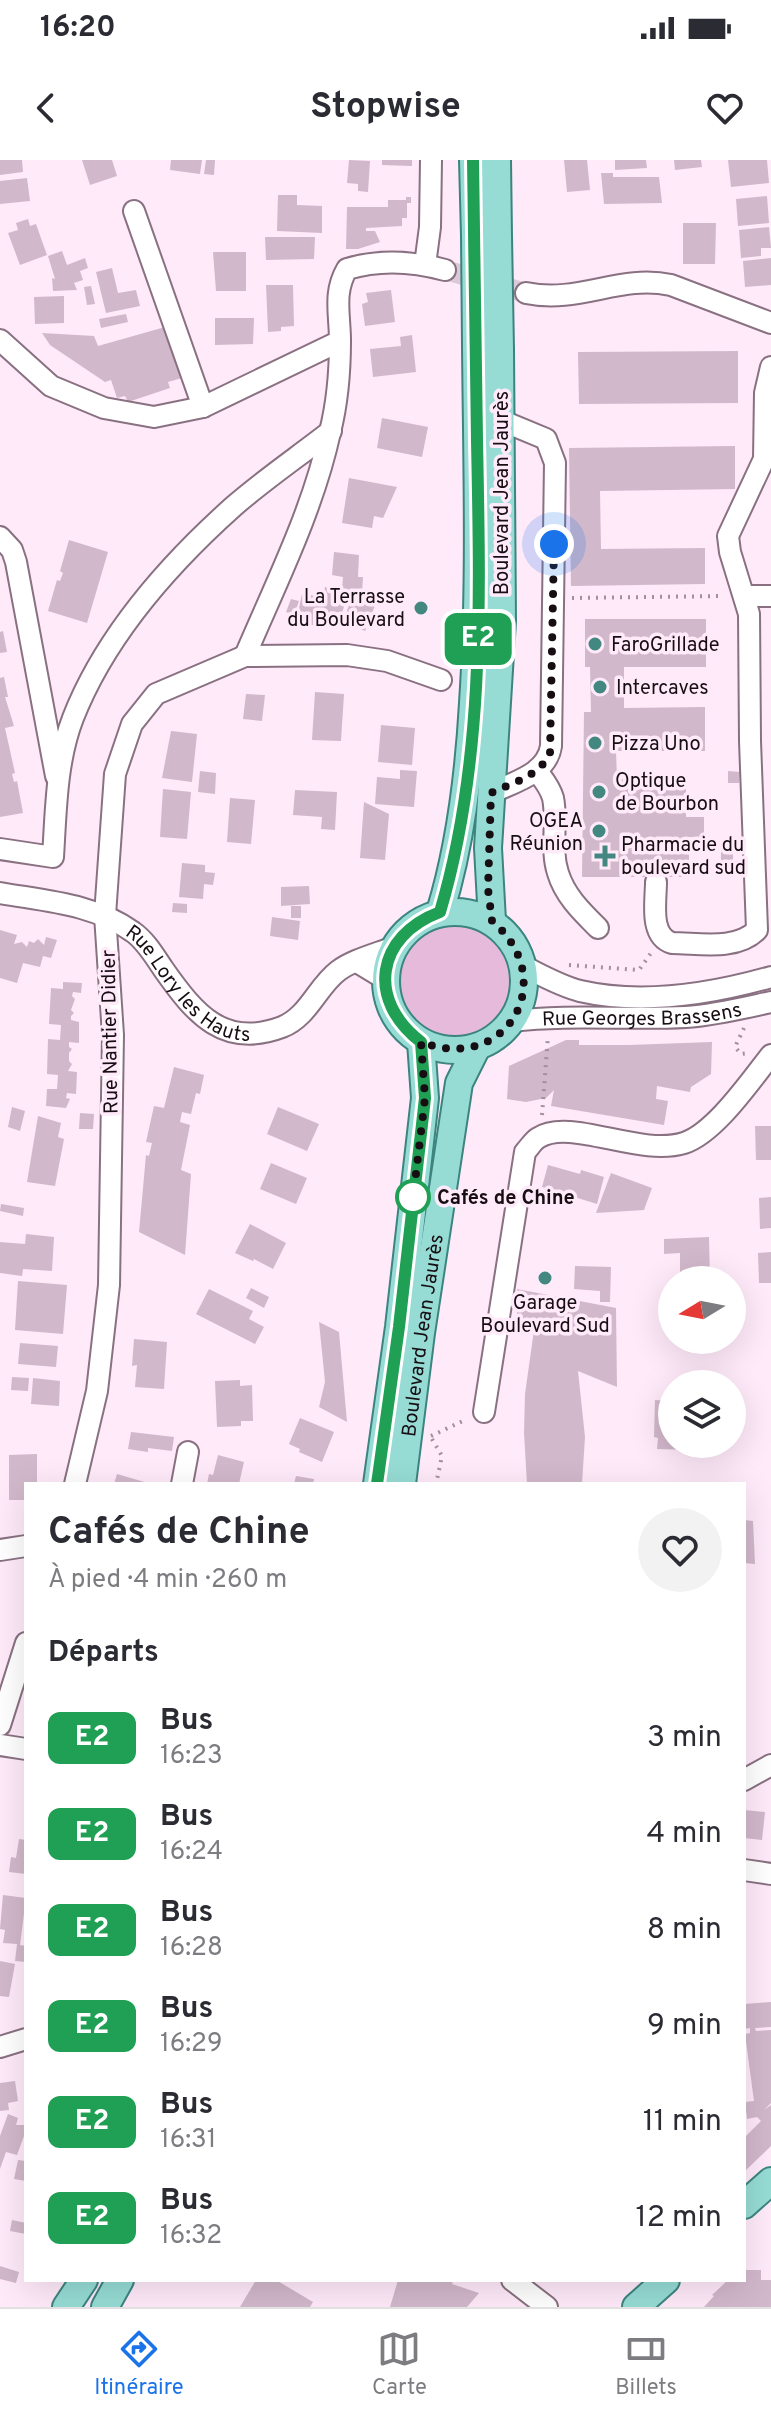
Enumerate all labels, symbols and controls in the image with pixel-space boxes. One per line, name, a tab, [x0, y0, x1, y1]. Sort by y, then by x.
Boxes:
text: 16:20	[40, 10, 116, 47]
text: Stopwise	[310, 85, 461, 131]
icon: back	[24, 86, 68, 130]
icon: heart	[703, 86, 747, 130]
street label: Boulevard Jean Jaurès	[490, 391, 516, 595]
your location	[534, 524, 574, 564]
place label: La Terrasse du Boulevard	[287, 585, 405, 634]
marker: La Terrasse du Boulevard	[412, 599, 430, 617]
line badge: E2	[442, 613, 514, 665]
text: E2	[461, 621, 495, 657]
place label: FaroGrillade	[611, 633, 719, 659]
marker: FaroGrillade	[586, 635, 604, 653]
place label: Intercaves	[616, 676, 709, 702]
marker: Intercaves	[591, 678, 609, 696]
place label: Pizza Uno	[611, 732, 701, 758]
marker: Pizza Uno	[586, 734, 604, 752]
place label: Optique de Bourbon	[615, 769, 719, 818]
marker: Optique de Bourbon	[590, 783, 608, 801]
place label: OGEA Réunion	[509, 809, 583, 858]
marker: OGEA Réunion	[590, 822, 608, 840]
place label: Pharmacie du boulevard sud	[621, 833, 746, 882]
marker: Pharmacie du boulevard sud	[596, 847, 614, 865]
street label: Rue Lory les Hauts	[120, 920, 251, 1049]
street label: Rue Nantier Didier	[97, 949, 125, 1114]
street label: Rue Georges Brassens	[541, 998, 744, 1033]
marker: Cafés de Chine	[396, 1180, 430, 1214]
place label: Cafés de Chine	[437, 1186, 575, 1212]
street label: Boulevard Jean Jaurès	[397, 1232, 451, 1438]
north arrow	[658, 1266, 746, 1354]
map controls	[658, 1266, 746, 1458]
marker: Garage Boulevard Sud	[536, 1269, 554, 1287]
place label: Garage Boulevard Sud	[480, 1291, 610, 1340]
button: layers	[658, 1370, 746, 1458]
button: heart	[638, 1508, 722, 1592]
text: Cafés de Chine	[48, 1509, 310, 1558]
text: À pied · 4 min · 260 m	[48, 1564, 287, 1597]
text: Départs	[48, 1635, 159, 1672]
text: Bus	[160, 1703, 213, 1740]
text: E2	[75, 1720, 109, 1756]
text: 3 min	[647, 1720, 722, 1757]
text: 16:23	[160, 1740, 223, 1773]
text: Bus	[160, 1799, 213, 1836]
text: E2	[75, 1816, 109, 1852]
text: 4 min	[646, 1816, 722, 1853]
text: 16:24	[160, 1836, 223, 1869]
text: Bus	[160, 1895, 213, 1932]
text: E2	[75, 1912, 109, 1948]
text: 8 min	[647, 1912, 722, 1949]
text: 16:28	[160, 1932, 223, 1965]
text: Bus	[160, 1991, 213, 2028]
text: E2	[75, 2008, 109, 2044]
text: 9 min	[647, 2008, 722, 2045]
text: 16:29	[160, 2028, 223, 2061]
text: Bus	[160, 2087, 213, 2124]
text: E2	[75, 2104, 109, 2140]
text: 11 min	[643, 2104, 722, 2141]
text: 16:31	[160, 2124, 216, 2157]
text: Bus	[160, 2183, 213, 2220]
text: E2	[75, 2200, 109, 2236]
text: 12 min	[635, 2200, 722, 2237]
text: 16:32	[160, 2220, 222, 2253]
tab: Itinéraire	[94, 2327, 184, 2402]
tab: Carte	[372, 2327, 427, 2402]
tab: Billets	[615, 2327, 677, 2402]

